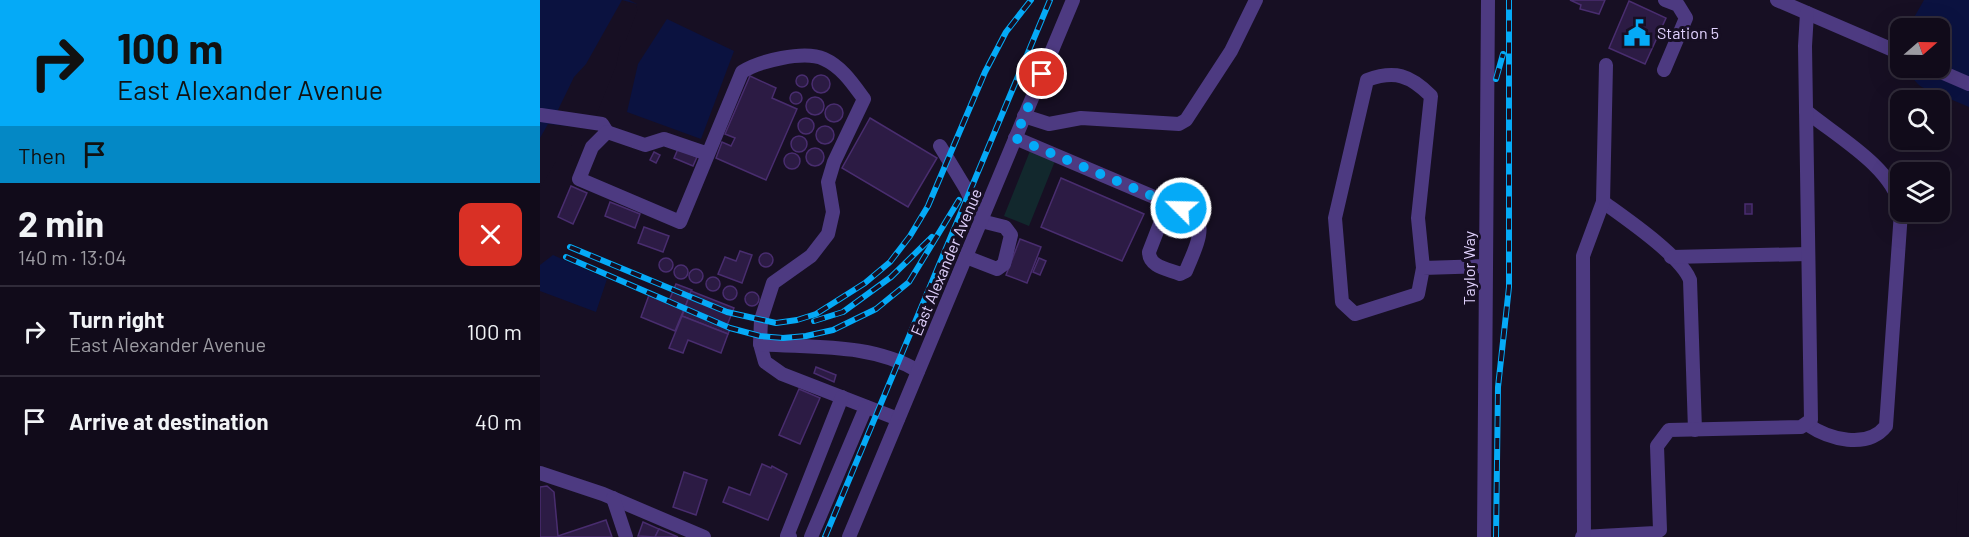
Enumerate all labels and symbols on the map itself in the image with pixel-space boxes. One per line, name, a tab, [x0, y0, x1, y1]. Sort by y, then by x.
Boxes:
public building icon: Station 5	[1622, 18, 1652, 48]
north arrow	[1890, 18, 1950, 78]
place label: Station 5	[1657, 23, 1719, 42]
pin	[1016, 48, 1067, 99]
position arrow	[1149, 176, 1213, 240]
street label: East Alexander Avenue	[906, 186, 985, 338]
street label: Taylor Way	[1459, 230, 1478, 305]

